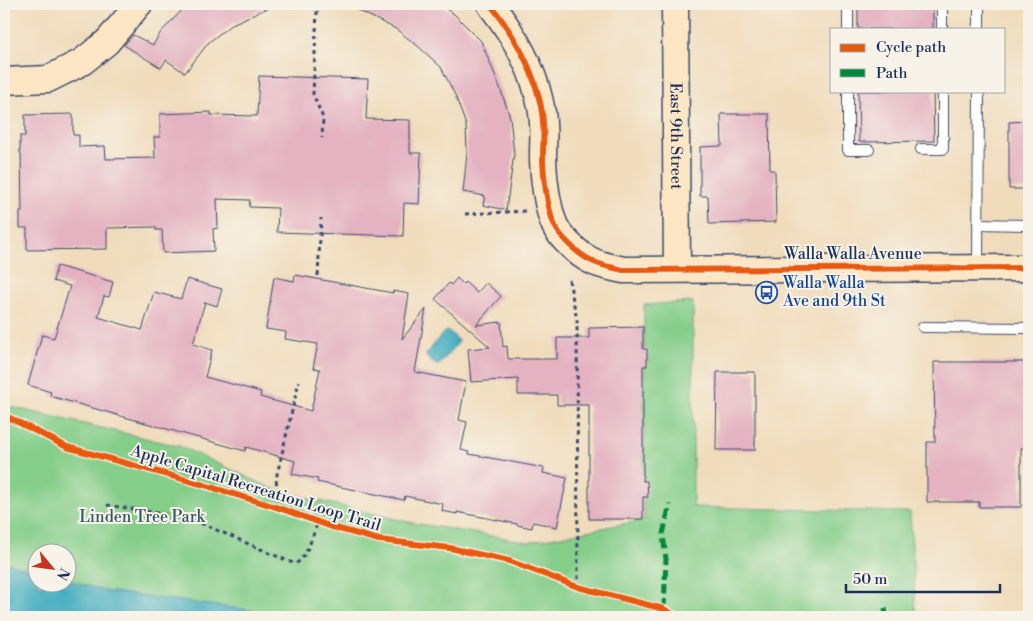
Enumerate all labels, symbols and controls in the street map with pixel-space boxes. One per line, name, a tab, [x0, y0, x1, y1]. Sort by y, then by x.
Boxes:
legend	[830, 28, 1006, 92]
text: Cycle path	[876, 38, 946, 57]
text: Path	[876, 64, 908, 83]
street label: East 9th Street	[666, 82, 686, 190]
street label: Walla Walla Avenue	[783, 244, 922, 264]
place label: Walla Walla Ave and 9th St	[782, 273, 886, 311]
bus stop icon: Walla Walla Ave and 9th St	[755, 280, 779, 304]
street label: Apple Capital Recreation Loop Trail	[128, 440, 384, 536]
park label: Linden Tree Park	[79, 507, 206, 527]
north arrow	[28, 544, 78, 594]
scale bar	[846, 561, 999, 593]
text: N	[52, 565, 73, 583]
text: 50 m	[853, 570, 887, 589]

